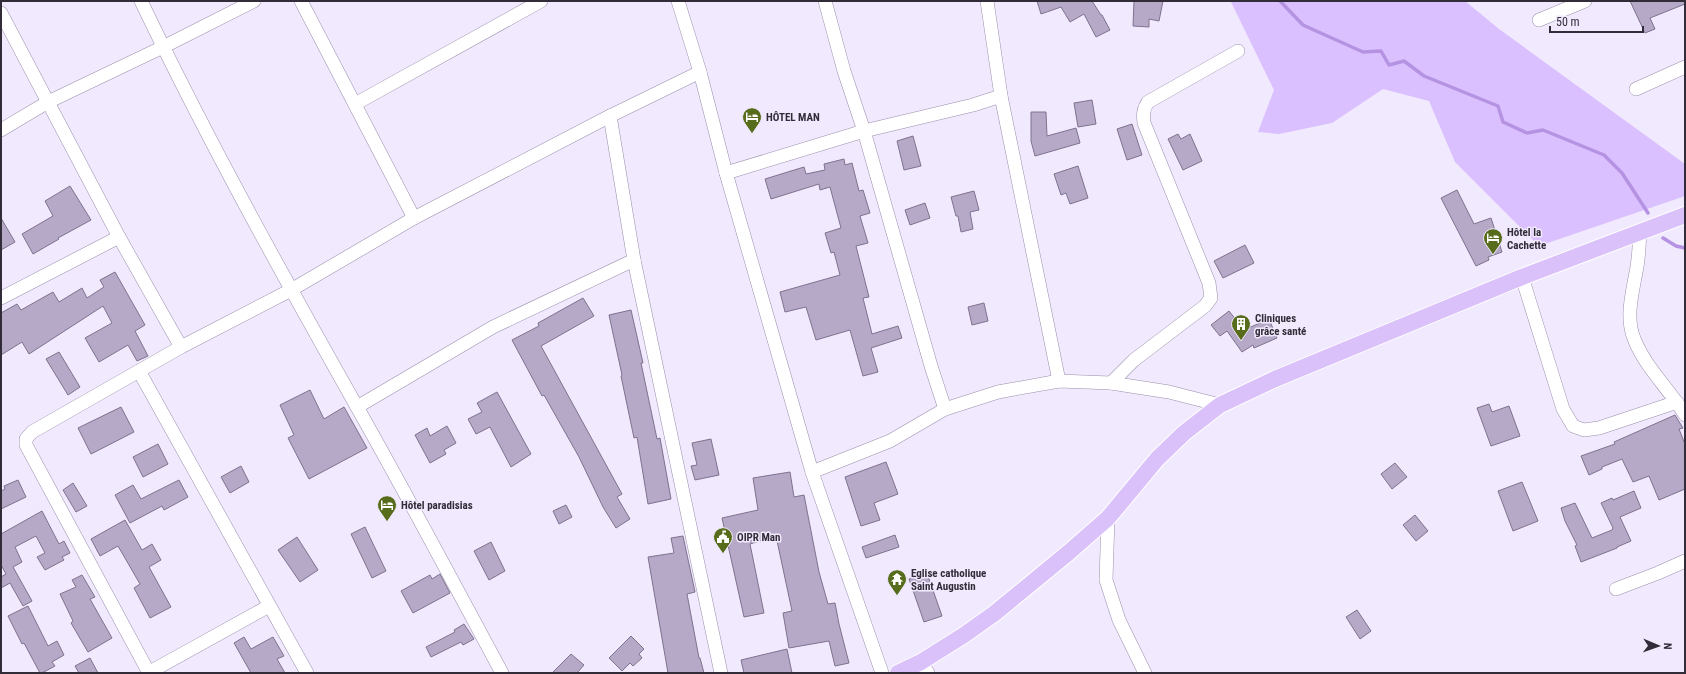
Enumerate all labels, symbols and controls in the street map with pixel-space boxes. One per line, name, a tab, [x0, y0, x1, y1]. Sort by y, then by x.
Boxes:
scale bar	[1550, 8, 1643, 34]
text: 50 m	[1556, 15, 1580, 29]
hotel icon: HÔTEL MAN	[741, 106, 763, 134]
place label: HÔTEL MAN	[766, 111, 820, 124]
place label: Hôtel la Cachette	[1507, 226, 1546, 252]
hotel icon: Hôtel la Cachette	[1482, 227, 1504, 255]
place label: Cliniques grâce santé	[1255, 312, 1306, 338]
building icon: Cliniques grâce santé	[1230, 313, 1252, 341]
hotel icon: Hôtel paradisias	[376, 494, 398, 522]
place label: Hôtel paradisias	[401, 499, 473, 512]
public building icon: OIPR Man	[712, 526, 734, 554]
place label: OIPR Man	[737, 531, 780, 544]
place label: Eglise catholique Saint Augustin	[911, 567, 986, 593]
temple icon: Eglise catholique Saint Augustin	[886, 568, 908, 596]
north arrow	[1638, 626, 1678, 666]
text: N	[1661, 643, 1674, 650]

